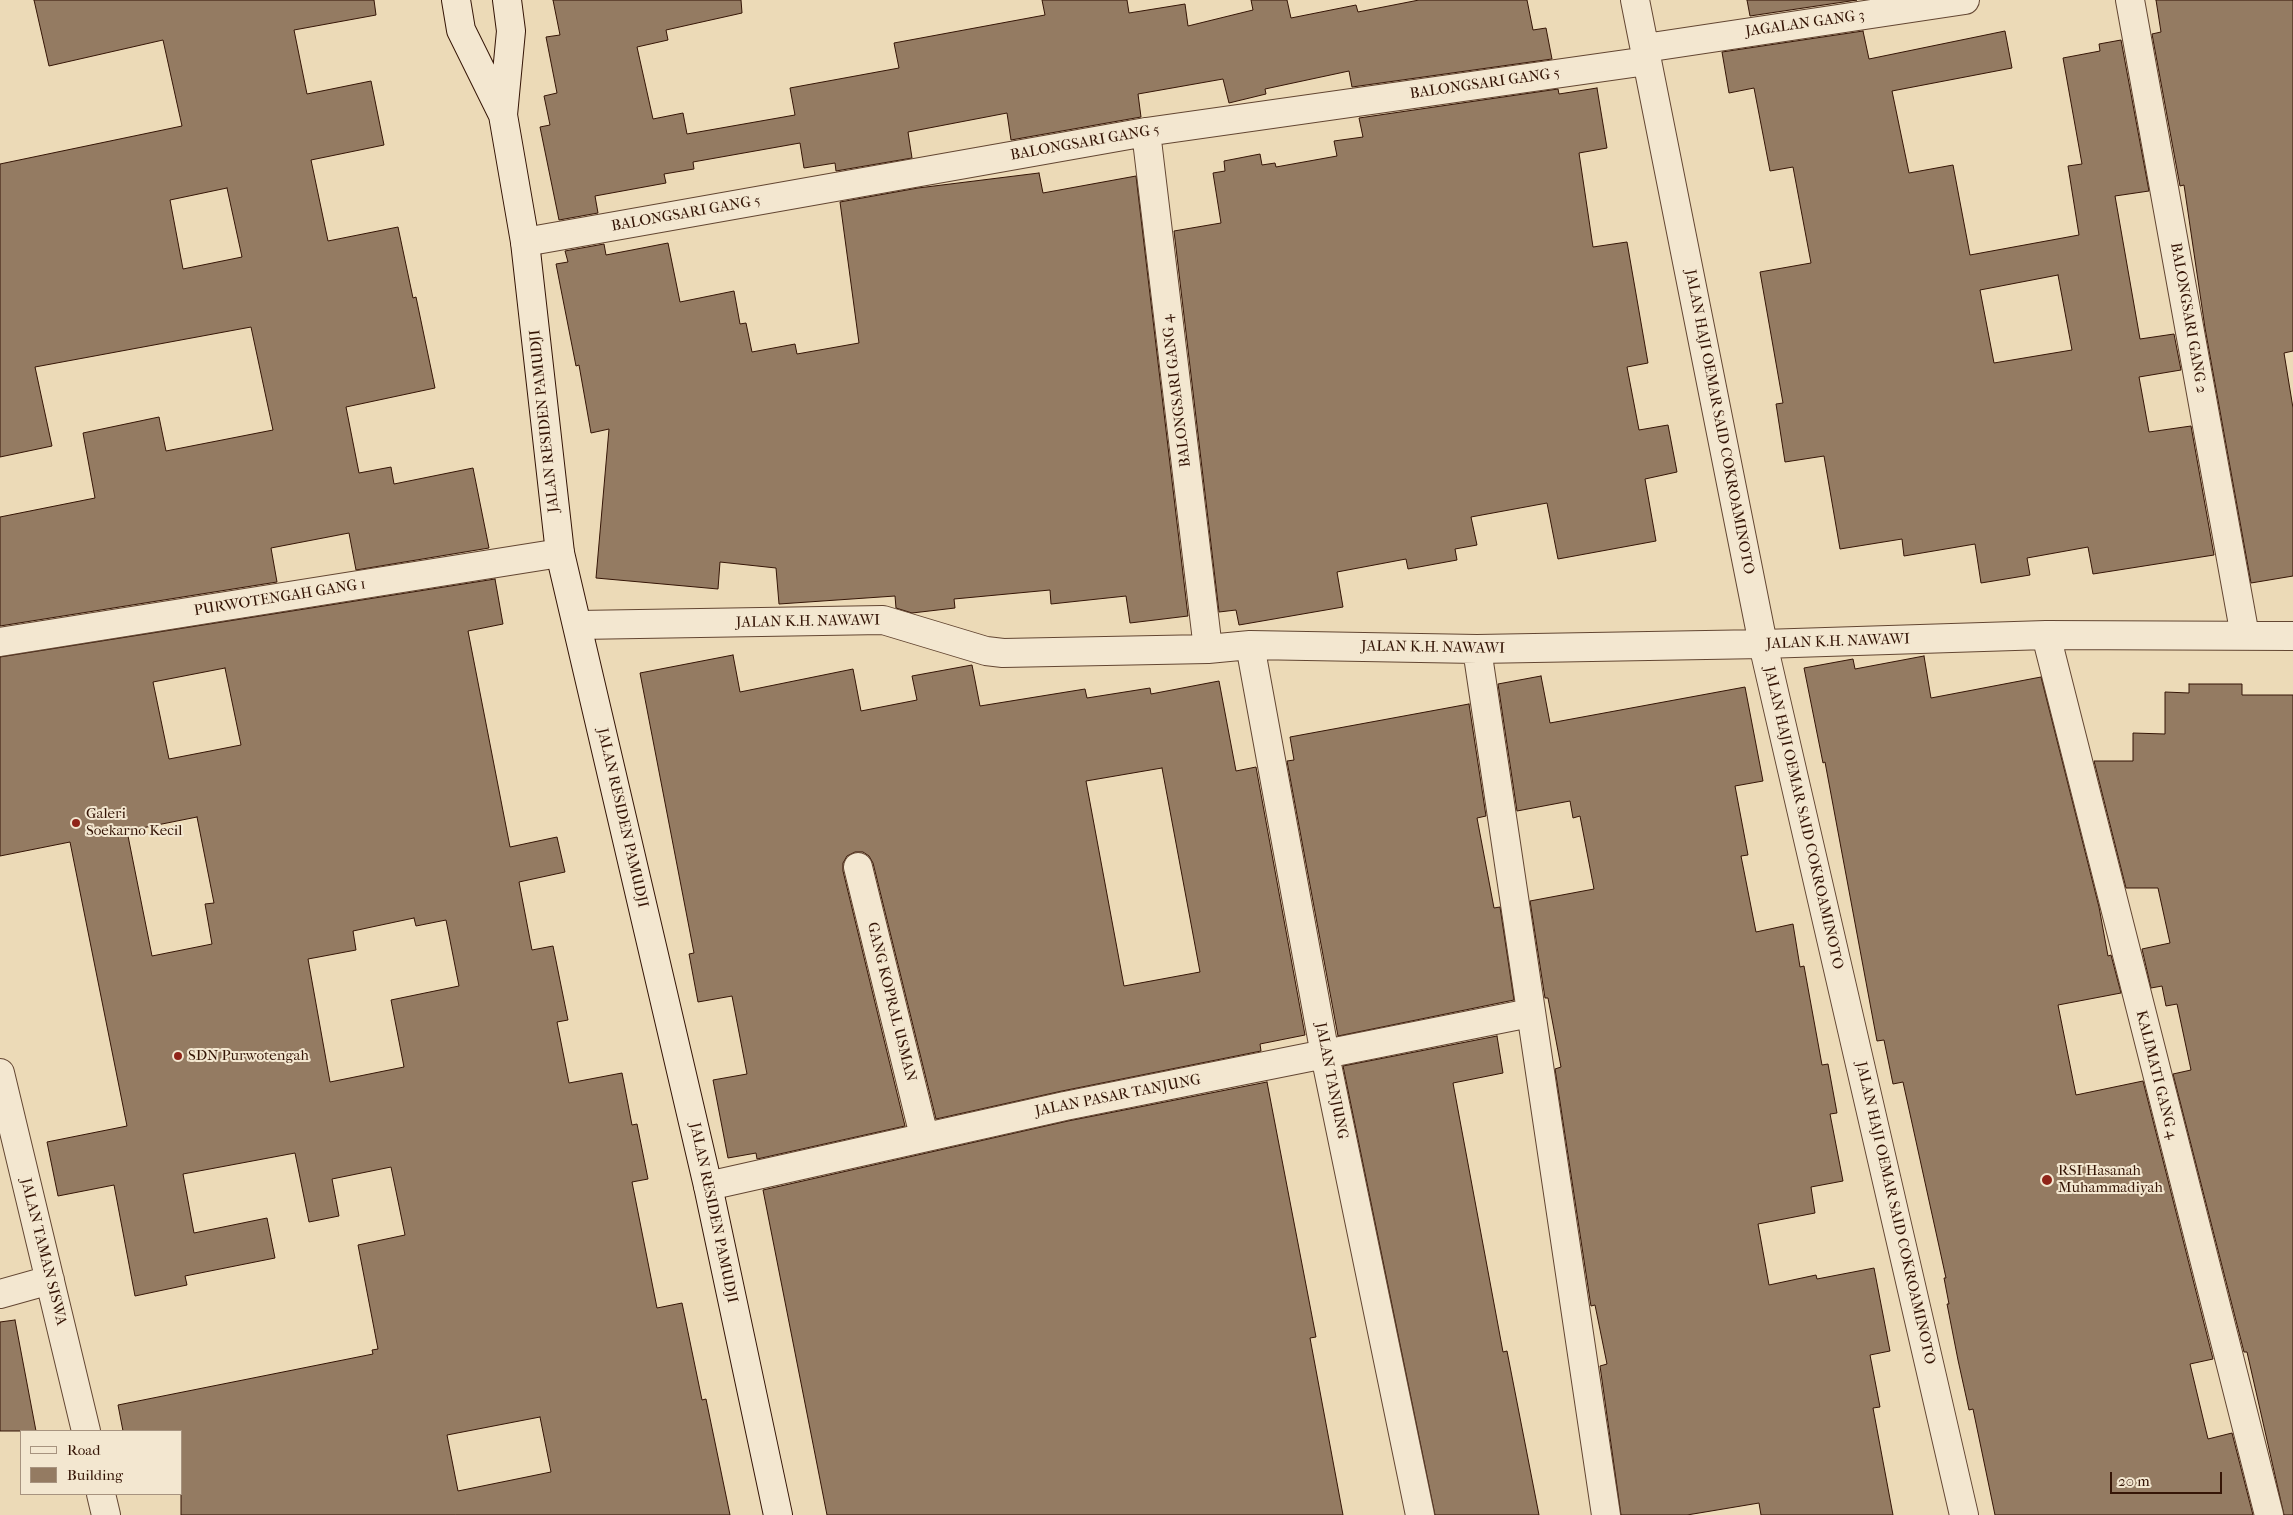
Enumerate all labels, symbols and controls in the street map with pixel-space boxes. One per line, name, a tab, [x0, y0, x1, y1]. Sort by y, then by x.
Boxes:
street label: JAGALAN GANG 3	[1744, 7, 1866, 41]
street label: BALONGSARI GANG 5	[1409, 65, 1561, 103]
street label: BALONGSARI GANG 5	[1009, 121, 1161, 165]
street label: BALONGSARI GANG 5	[610, 192, 762, 236]
street label: BALONGSARI GANG 2	[2166, 241, 2210, 395]
street label: JALAN HAJI OEMAR SAID COKROAMINOTO	[1681, 268, 1757, 576]
street label: BALONGSARI GANG 4	[1159, 314, 1195, 468]
street label: JALAN RESIDEN PAMUDJI	[526, 329, 564, 513]
street label: PURWOTENGAH GANG 1	[193, 576, 367, 620]
street label: JALAN K.H. NAWAWI	[736, 612, 880, 632]
street label: JALAN K.H. NAWAWI	[1766, 630, 1910, 654]
street label: JALAN K.H. NAWAWI	[1361, 638, 1505, 658]
street label: JALAN HAJI OEMAR SAID COKROAMINOTO	[1759, 665, 1847, 971]
street label: JALAN RESIDEN PAMUDJI	[593, 726, 651, 910]
place label: Galeri Soekarno Kecil	[86, 805, 182, 840]
marker: Galeri Soekarno Kecil	[70, 817, 82, 829]
street label: GANG KOPRAL USMAN	[862, 921, 920, 1083]
street label: KALIMATI GANG 4	[2131, 1009, 2181, 1141]
street label: JALAN TANJUNG	[1311, 1021, 1351, 1141]
place label: SDN Purwotengah	[188, 1047, 309, 1065]
marker: SDN Purwotengah	[172, 1050, 184, 1062]
street label: JALAN HAJI OEMAR SAID COKROAMINOTO	[1851, 1060, 1939, 1366]
street label: JALAN PASAR TANJUNG	[1034, 1071, 1202, 1121]
street label: JALAN RESIDEN PAMUDJI	[685, 1121, 741, 1305]
place label: RSI Hasanah Muhammadiyah	[2058, 1162, 2163, 1197]
marker: RSI Hasanah Muhammadiyah	[2040, 1173, 2054, 1187]
street label: JALAN TAMAN SISWA	[16, 1176, 70, 1328]
legend	[20, 1430, 182, 1495]
text: Road	[67, 1441, 100, 1459]
scale bar	[2113, 1462, 2226, 1494]
text: Building	[67, 1466, 123, 1484]
text: 20 m	[2118, 1472, 2150, 1490]

